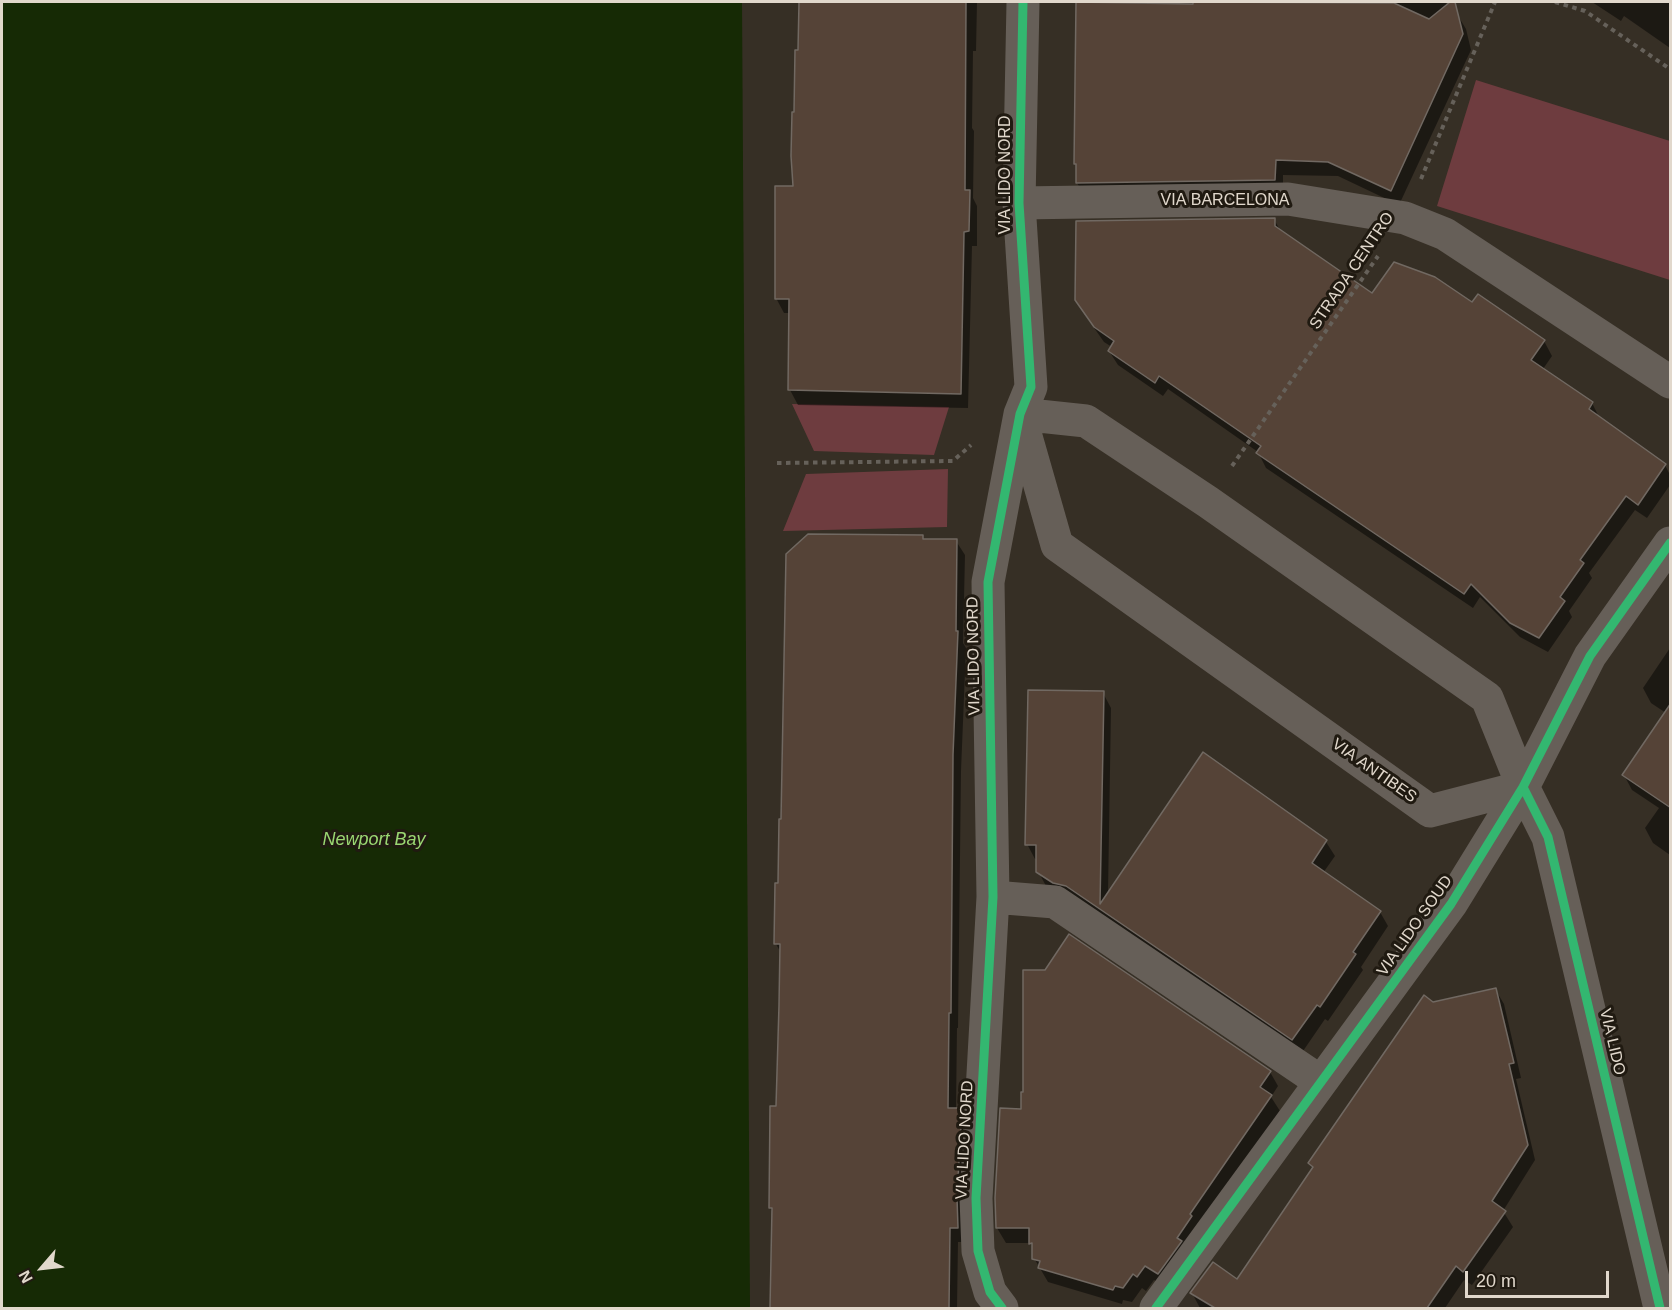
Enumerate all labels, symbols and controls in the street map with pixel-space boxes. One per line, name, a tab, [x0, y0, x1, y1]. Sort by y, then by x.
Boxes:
street label: VIA LIDO NORD	[996, 115, 1016, 235]
street label: VIA BARCELONA	[1161, 191, 1289, 211]
street label: STRADA CENTRO	[1306, 209, 1398, 333]
street label: VIA LIDO NORD	[963, 596, 985, 716]
street label: VIA ANTIBES	[1328, 735, 1420, 807]
water label: Newport Bay	[322, 829, 426, 851]
street label: VIA LIDO SOUD	[1373, 872, 1457, 980]
street label: VIA LIDO	[1595, 1007, 1629, 1077]
street label: VIA LIDO NORD	[952, 1080, 978, 1200]
north arrow	[12, 1238, 72, 1298]
scale bar	[1468, 1259, 1612, 1297]
text: N	[15, 1268, 36, 1286]
text: 20 m	[1476, 1271, 1516, 1291]

